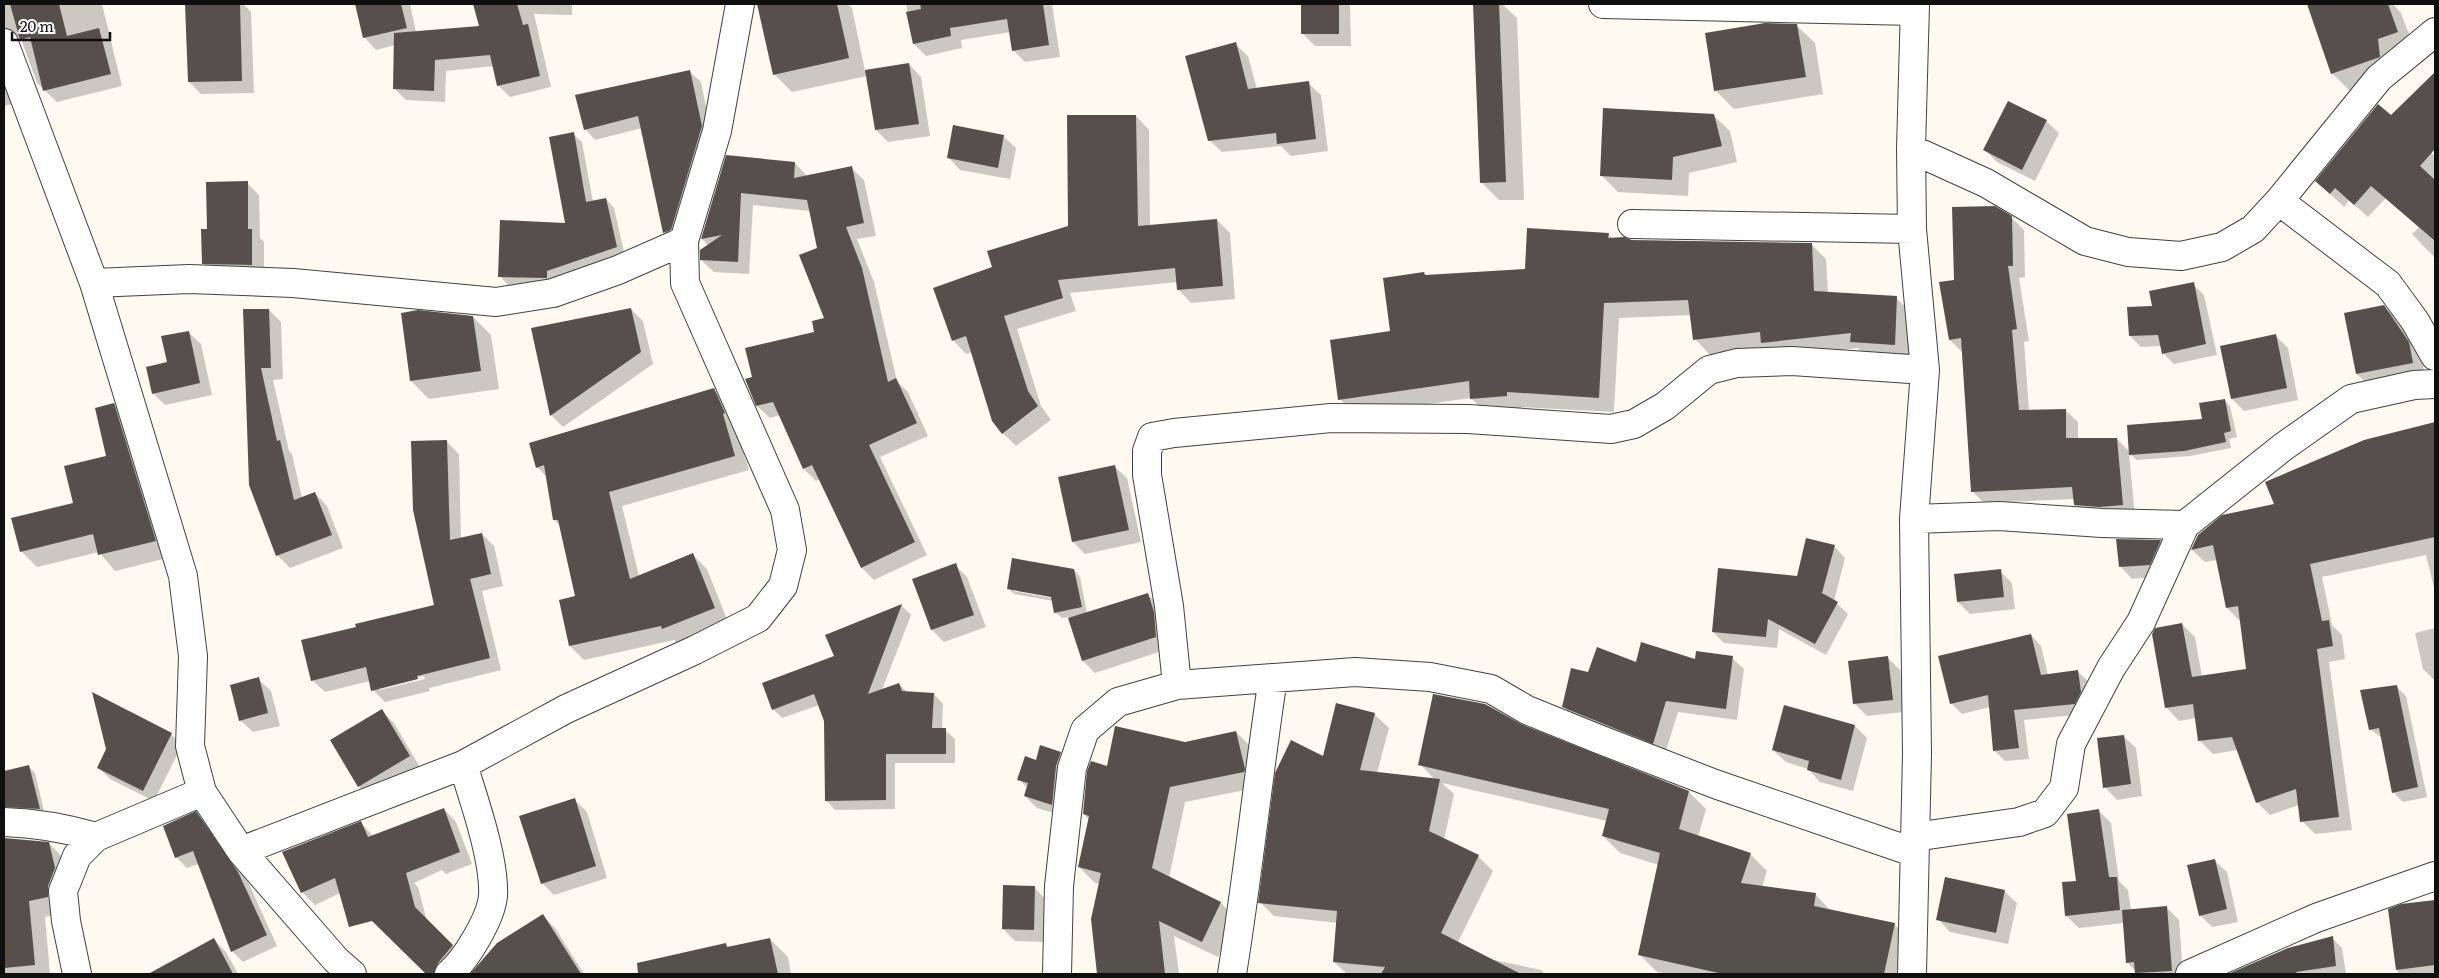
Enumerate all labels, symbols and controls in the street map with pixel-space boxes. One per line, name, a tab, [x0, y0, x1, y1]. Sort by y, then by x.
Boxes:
scale bar	[12, 10, 110, 42]
text: 20 m	[20, 14, 54, 37]

